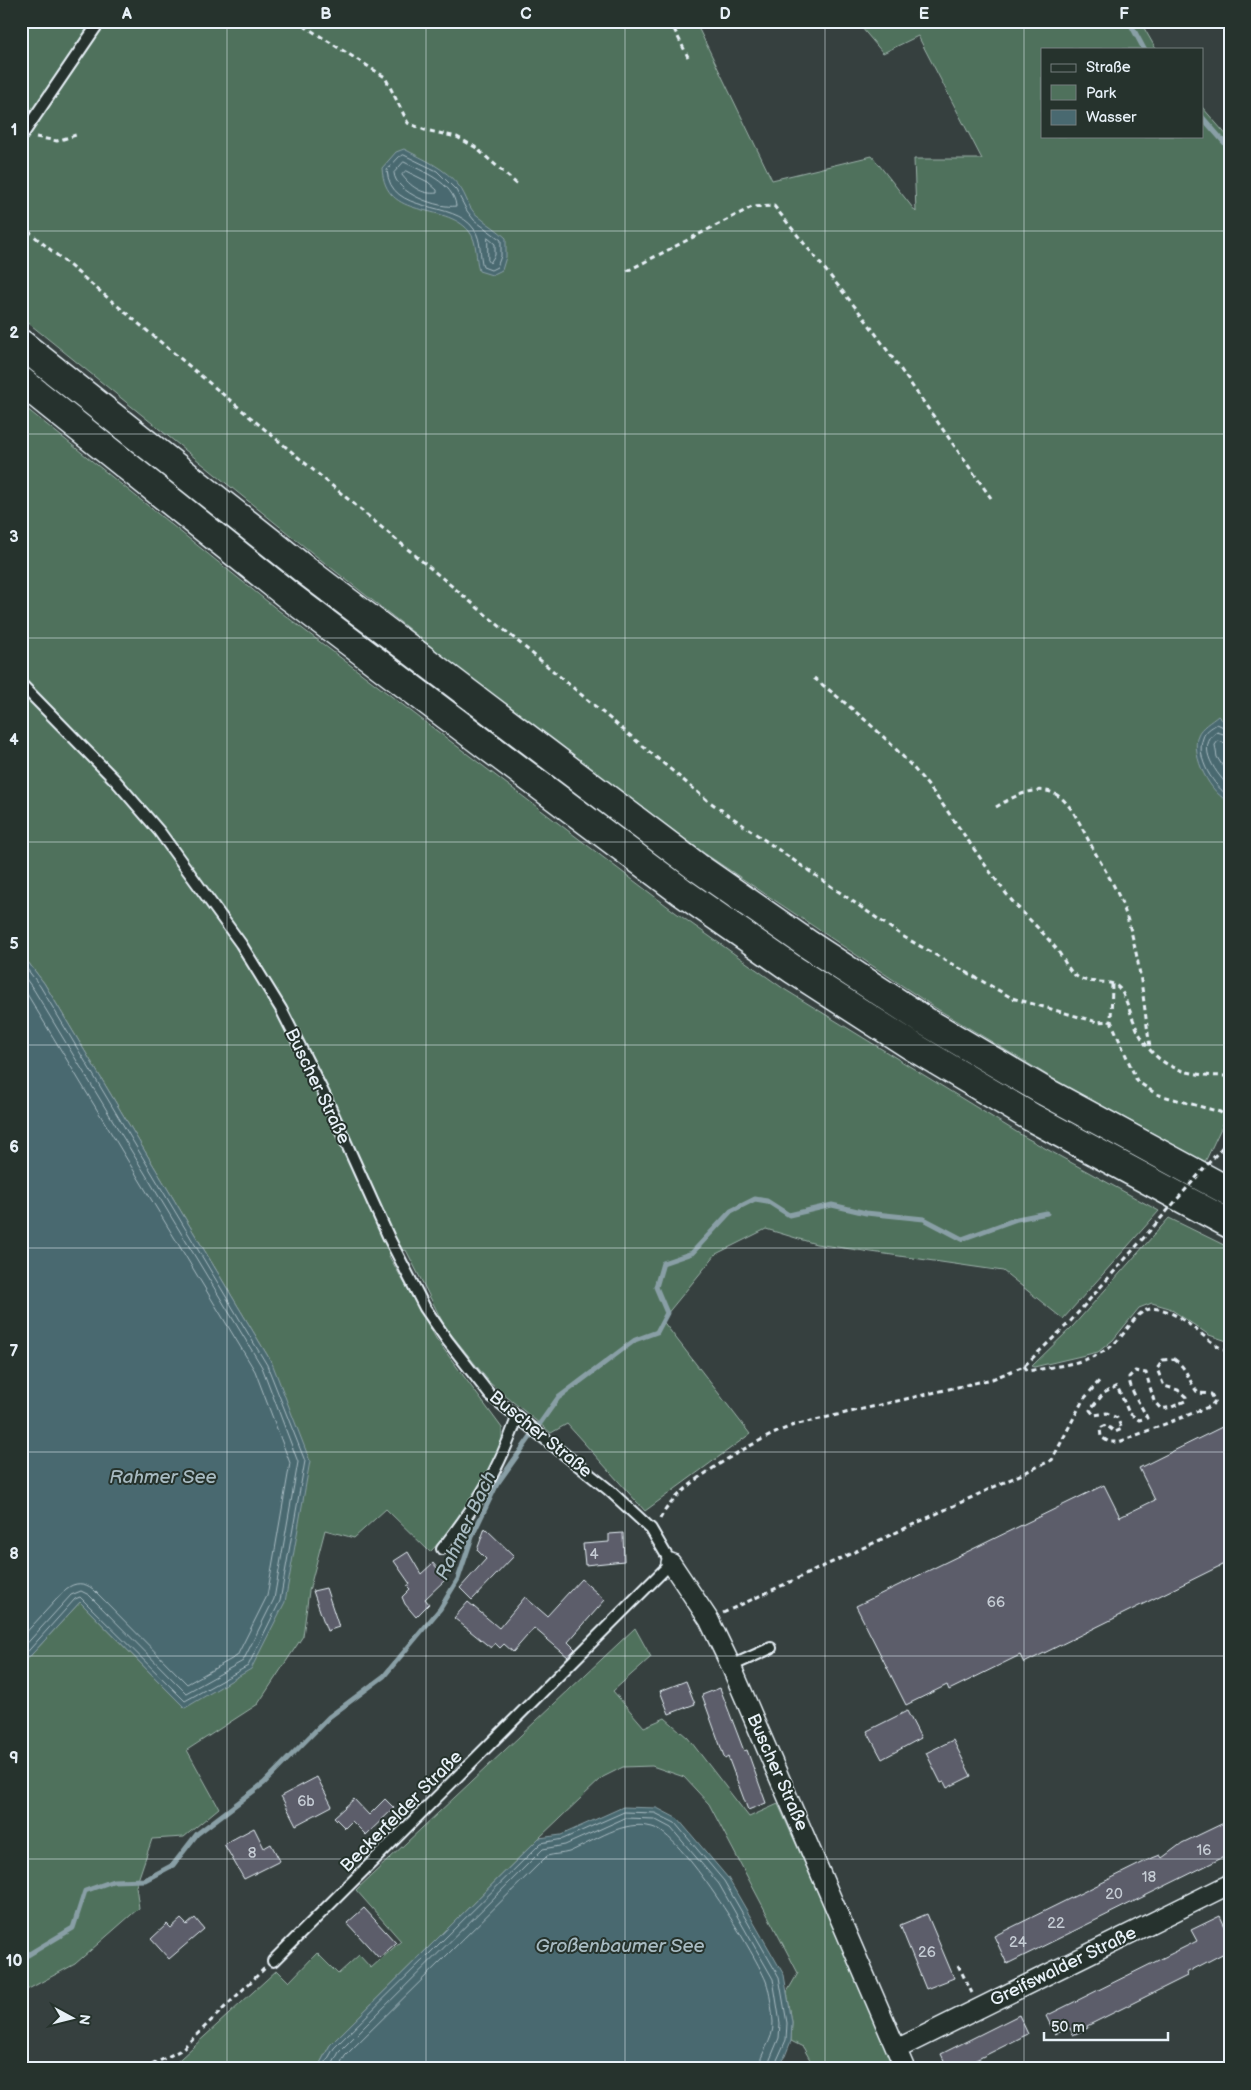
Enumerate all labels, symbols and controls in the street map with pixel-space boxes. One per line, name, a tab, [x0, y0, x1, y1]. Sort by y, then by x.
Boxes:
text: A	[121, 5, 132, 24]
text: B	[320, 5, 332, 24]
text: C	[520, 5, 532, 24]
text: D	[719, 5, 731, 24]
text: E	[919, 5, 929, 24]
text: F	[1119, 5, 1129, 24]
legend	[1041, 48, 1204, 138]
text: Straße	[1086, 58, 1131, 77]
text: Park	[1086, 84, 1117, 103]
text: Wasser	[1086, 108, 1137, 127]
text: 1	[11, 121, 17, 140]
text: 2	[9, 324, 19, 343]
text: 3	[9, 528, 19, 547]
text: 4	[9, 731, 19, 750]
text: 5	[9, 935, 19, 954]
street label: Buscher Straße	[281, 1025, 355, 1148]
text: 6	[9, 1138, 19, 1157]
text: 7	[10, 1342, 19, 1361]
street label: Buscher Straße	[485, 1387, 596, 1482]
water label: Rahmer See	[109, 1466, 217, 1489]
water label: Rahmer Bach	[431, 1468, 502, 1584]
text: 8	[9, 1545, 19, 1564]
house number: 4	[589, 1545, 599, 1564]
house number: 66	[987, 1593, 1005, 1612]
street label: Buscher Straße	[742, 1710, 813, 1834]
street label: Beckerfelder Straße	[336, 1746, 467, 1876]
text: 9	[9, 1749, 19, 1768]
house number: 6b	[297, 1792, 315, 1811]
house number: 16	[1197, 1841, 1211, 1860]
house number: 8	[248, 1844, 257, 1863]
house number: 18	[1142, 1868, 1157, 1887]
house number: 20	[1105, 1885, 1123, 1904]
house number: 22	[1047, 1914, 1065, 1933]
street label: Greifswalder Straße	[987, 1922, 1140, 2011]
house number: 24	[1009, 1933, 1027, 1952]
water label: Großenbaumer See	[535, 1935, 705, 1958]
house number: 26	[918, 1943, 936, 1962]
text: 10	[6, 1952, 22, 1971]
north arrow	[48, 1992, 98, 2042]
scale bar	[1044, 2010, 1167, 2042]
text: N	[75, 2013, 93, 2026]
text: 50 m	[1051, 2018, 1085, 2037]

